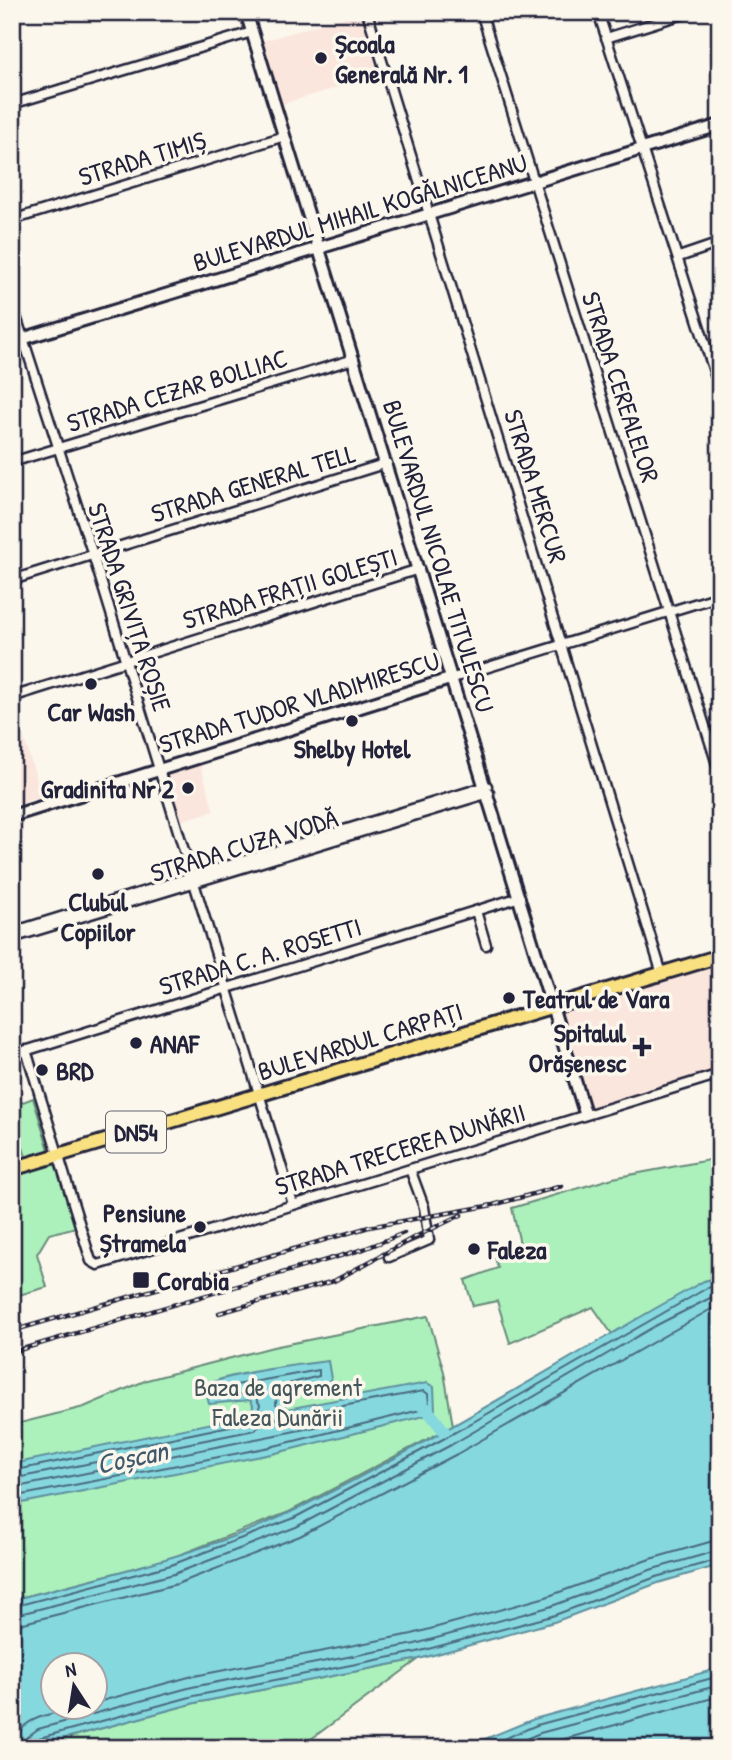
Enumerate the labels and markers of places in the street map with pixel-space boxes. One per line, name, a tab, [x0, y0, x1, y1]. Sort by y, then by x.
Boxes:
place label: Școala Generală Nr. 1	[335, 26, 468, 91]
marker: Școala Generală Nr. 1	[313, 50, 329, 66]
marker: Car Wash	[83, 676, 99, 692]
place label: Car Wash	[47, 694, 135, 729]
marker: Shelby Hotel	[344, 713, 360, 729]
place label: Shelby Hotel	[294, 731, 411, 767]
place label: Gradinita Nr 2	[41, 771, 175, 806]
marker: Gradinita Nr 2	[180, 780, 196, 796]
marker: Clubul Copiilor	[90, 866, 106, 882]
place label: Clubul Copiilor	[61, 884, 136, 950]
place label: Teatrul de Vara	[522, 981, 670, 1016]
marker: Teatrul de Vara	[501, 990, 517, 1006]
place label: Spitalul Orășenesc	[529, 1015, 627, 1080]
place label: ANAF	[150, 1026, 200, 1061]
marker: ANAF	[128, 1035, 144, 1051]
marker: Spitalul Orășenesc	[632, 1037, 652, 1057]
place label: BRD	[56, 1053, 94, 1088]
marker: BRD	[34, 1062, 50, 1078]
place label: Pensiune Ștramela	[100, 1195, 187, 1260]
marker: Pensiune Ștramela	[192, 1219, 208, 1235]
place label: Faleza	[487, 1232, 547, 1267]
marker: Faleza	[466, 1241, 482, 1257]
place label: Corabia	[157, 1263, 229, 1298]
marker: Corabia	[131, 1270, 151, 1290]

